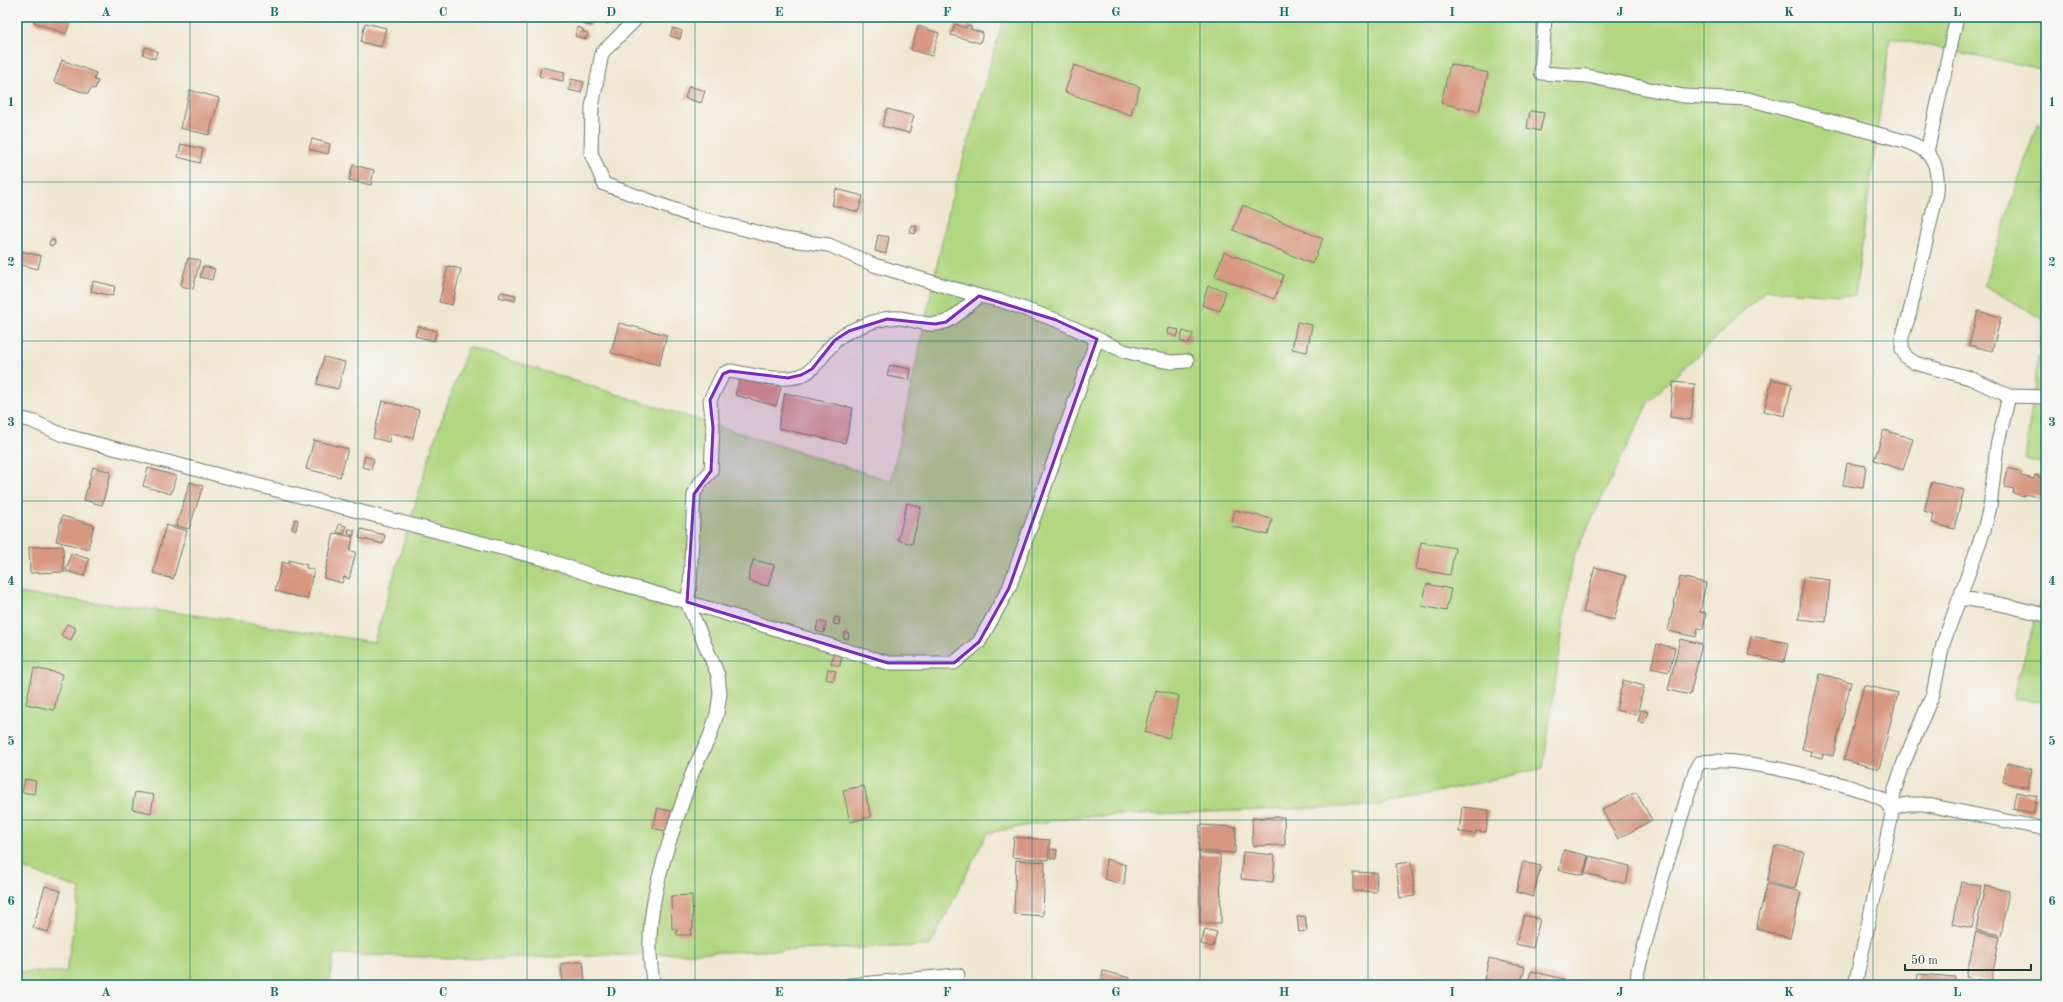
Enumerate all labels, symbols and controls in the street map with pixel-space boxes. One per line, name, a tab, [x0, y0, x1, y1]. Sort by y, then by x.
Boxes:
text: A	[101, 6, 111, 19]
text: B	[269, 6, 279, 19]
text: C	[439, 6, 447, 19]
text: D	[606, 6, 616, 19]
text: E	[775, 6, 784, 19]
text: F	[943, 6, 952, 19]
text: G	[1111, 6, 1121, 19]
text: H	[1279, 6, 1290, 19]
text: I	[1449, 6, 1455, 19]
text: J	[1616, 6, 1624, 19]
text: K	[1784, 6, 1794, 19]
text: L	[1953, 6, 1962, 19]
text: 1	[7, 96, 15, 109]
text: 1	[2048, 96, 2056, 109]
text: 2	[7, 256, 15, 269]
text: 2	[2048, 256, 2056, 269]
text: 3	[7, 416, 15, 429]
text: 3	[2048, 416, 2056, 429]
text: 4	[7, 575, 15, 588]
text: 4	[2048, 575, 2056, 588]
text: 5	[7, 735, 15, 748]
text: 5	[2048, 735, 2056, 748]
text: 6	[7, 895, 15, 908]
text: 6	[2048, 895, 2056, 908]
scale bar	[1905, 946, 2031, 972]
text: 50 m	[1911, 954, 1938, 967]
text: A	[101, 986, 111, 999]
text: B	[269, 986, 279, 999]
text: C	[439, 986, 447, 999]
text: D	[606, 986, 616, 999]
text: E	[775, 986, 784, 999]
text: F	[943, 986, 952, 999]
text: G	[1111, 986, 1121, 999]
text: H	[1279, 986, 1290, 999]
text: I	[1449, 986, 1455, 999]
text: J	[1616, 986, 1624, 999]
text: K	[1784, 986, 1794, 999]
text: L	[1953, 986, 1962, 999]

